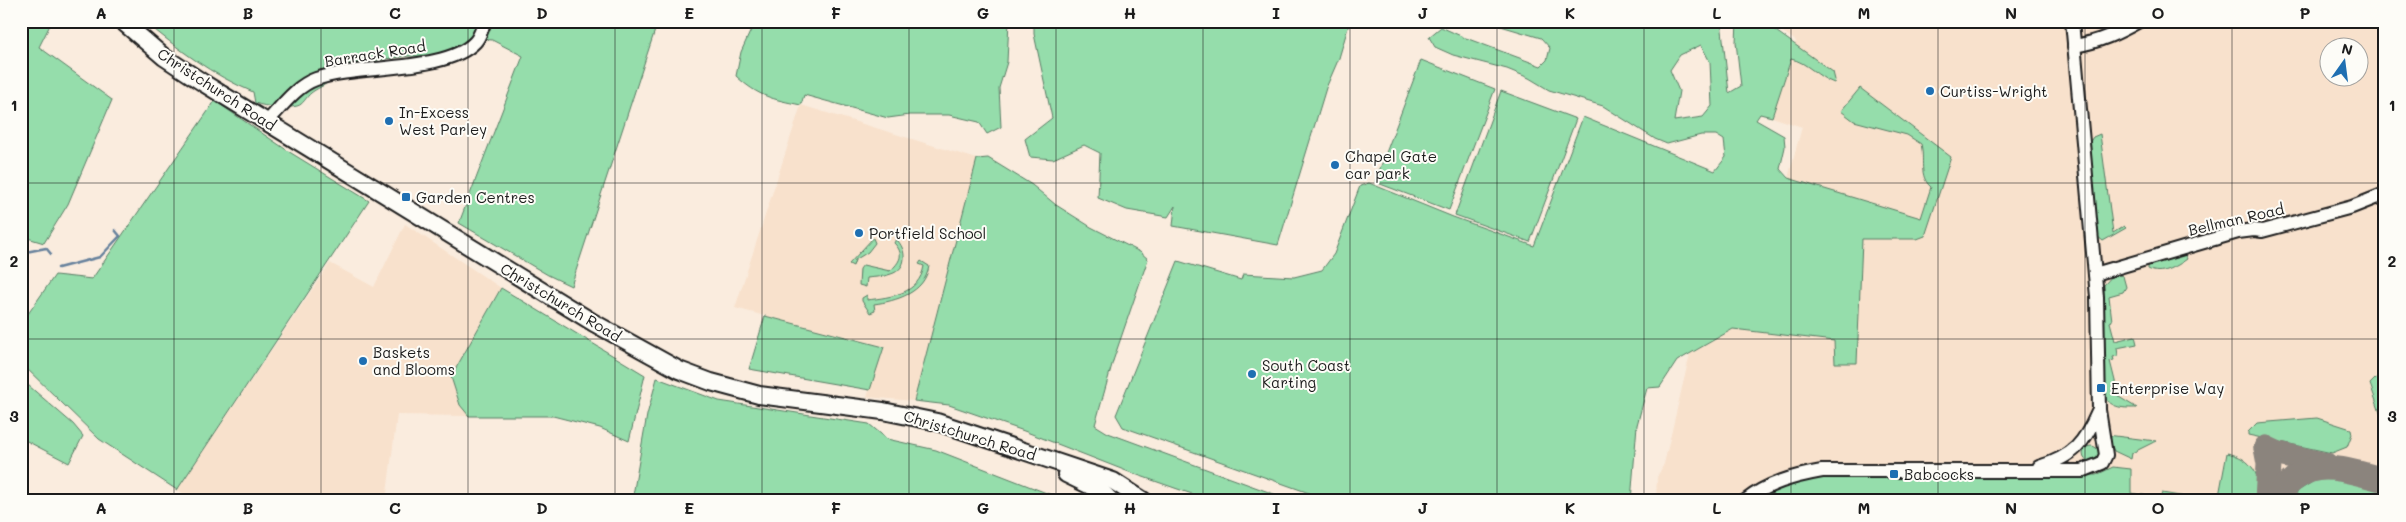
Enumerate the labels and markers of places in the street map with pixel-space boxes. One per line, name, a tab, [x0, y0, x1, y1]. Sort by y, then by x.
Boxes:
place label: Curtiss-Wright	[1940, 81, 2048, 101]
marker: Curtiss-Wright	[1924, 85, 1936, 97]
place label: In-Excess West Parley	[399, 102, 487, 139]
marker: In-Excess West Parley	[383, 115, 395, 127]
place label: Chapel Gate car park	[1345, 146, 1437, 183]
marker: Chapel Gate car park	[1329, 159, 1341, 171]
place label: Garden Centres	[416, 187, 535, 207]
marker: Garden Centres	[400, 191, 412, 203]
place label: Portfield School	[869, 223, 986, 243]
marker: Portfield School	[853, 227, 865, 239]
place label: Baskets and Blooms	[373, 342, 455, 379]
marker: Baskets and Blooms	[357, 355, 369, 367]
place label: South Coast Karting	[1262, 355, 1350, 392]
marker: South Coast Karting	[1246, 368, 1258, 380]
place label: Enterprise Way	[2111, 378, 2225, 398]
marker: Enterprise Way	[2095, 382, 2107, 394]
place label: Babcocks	[1904, 464, 1974, 484]
marker: Babcocks	[1888, 468, 1900, 480]

